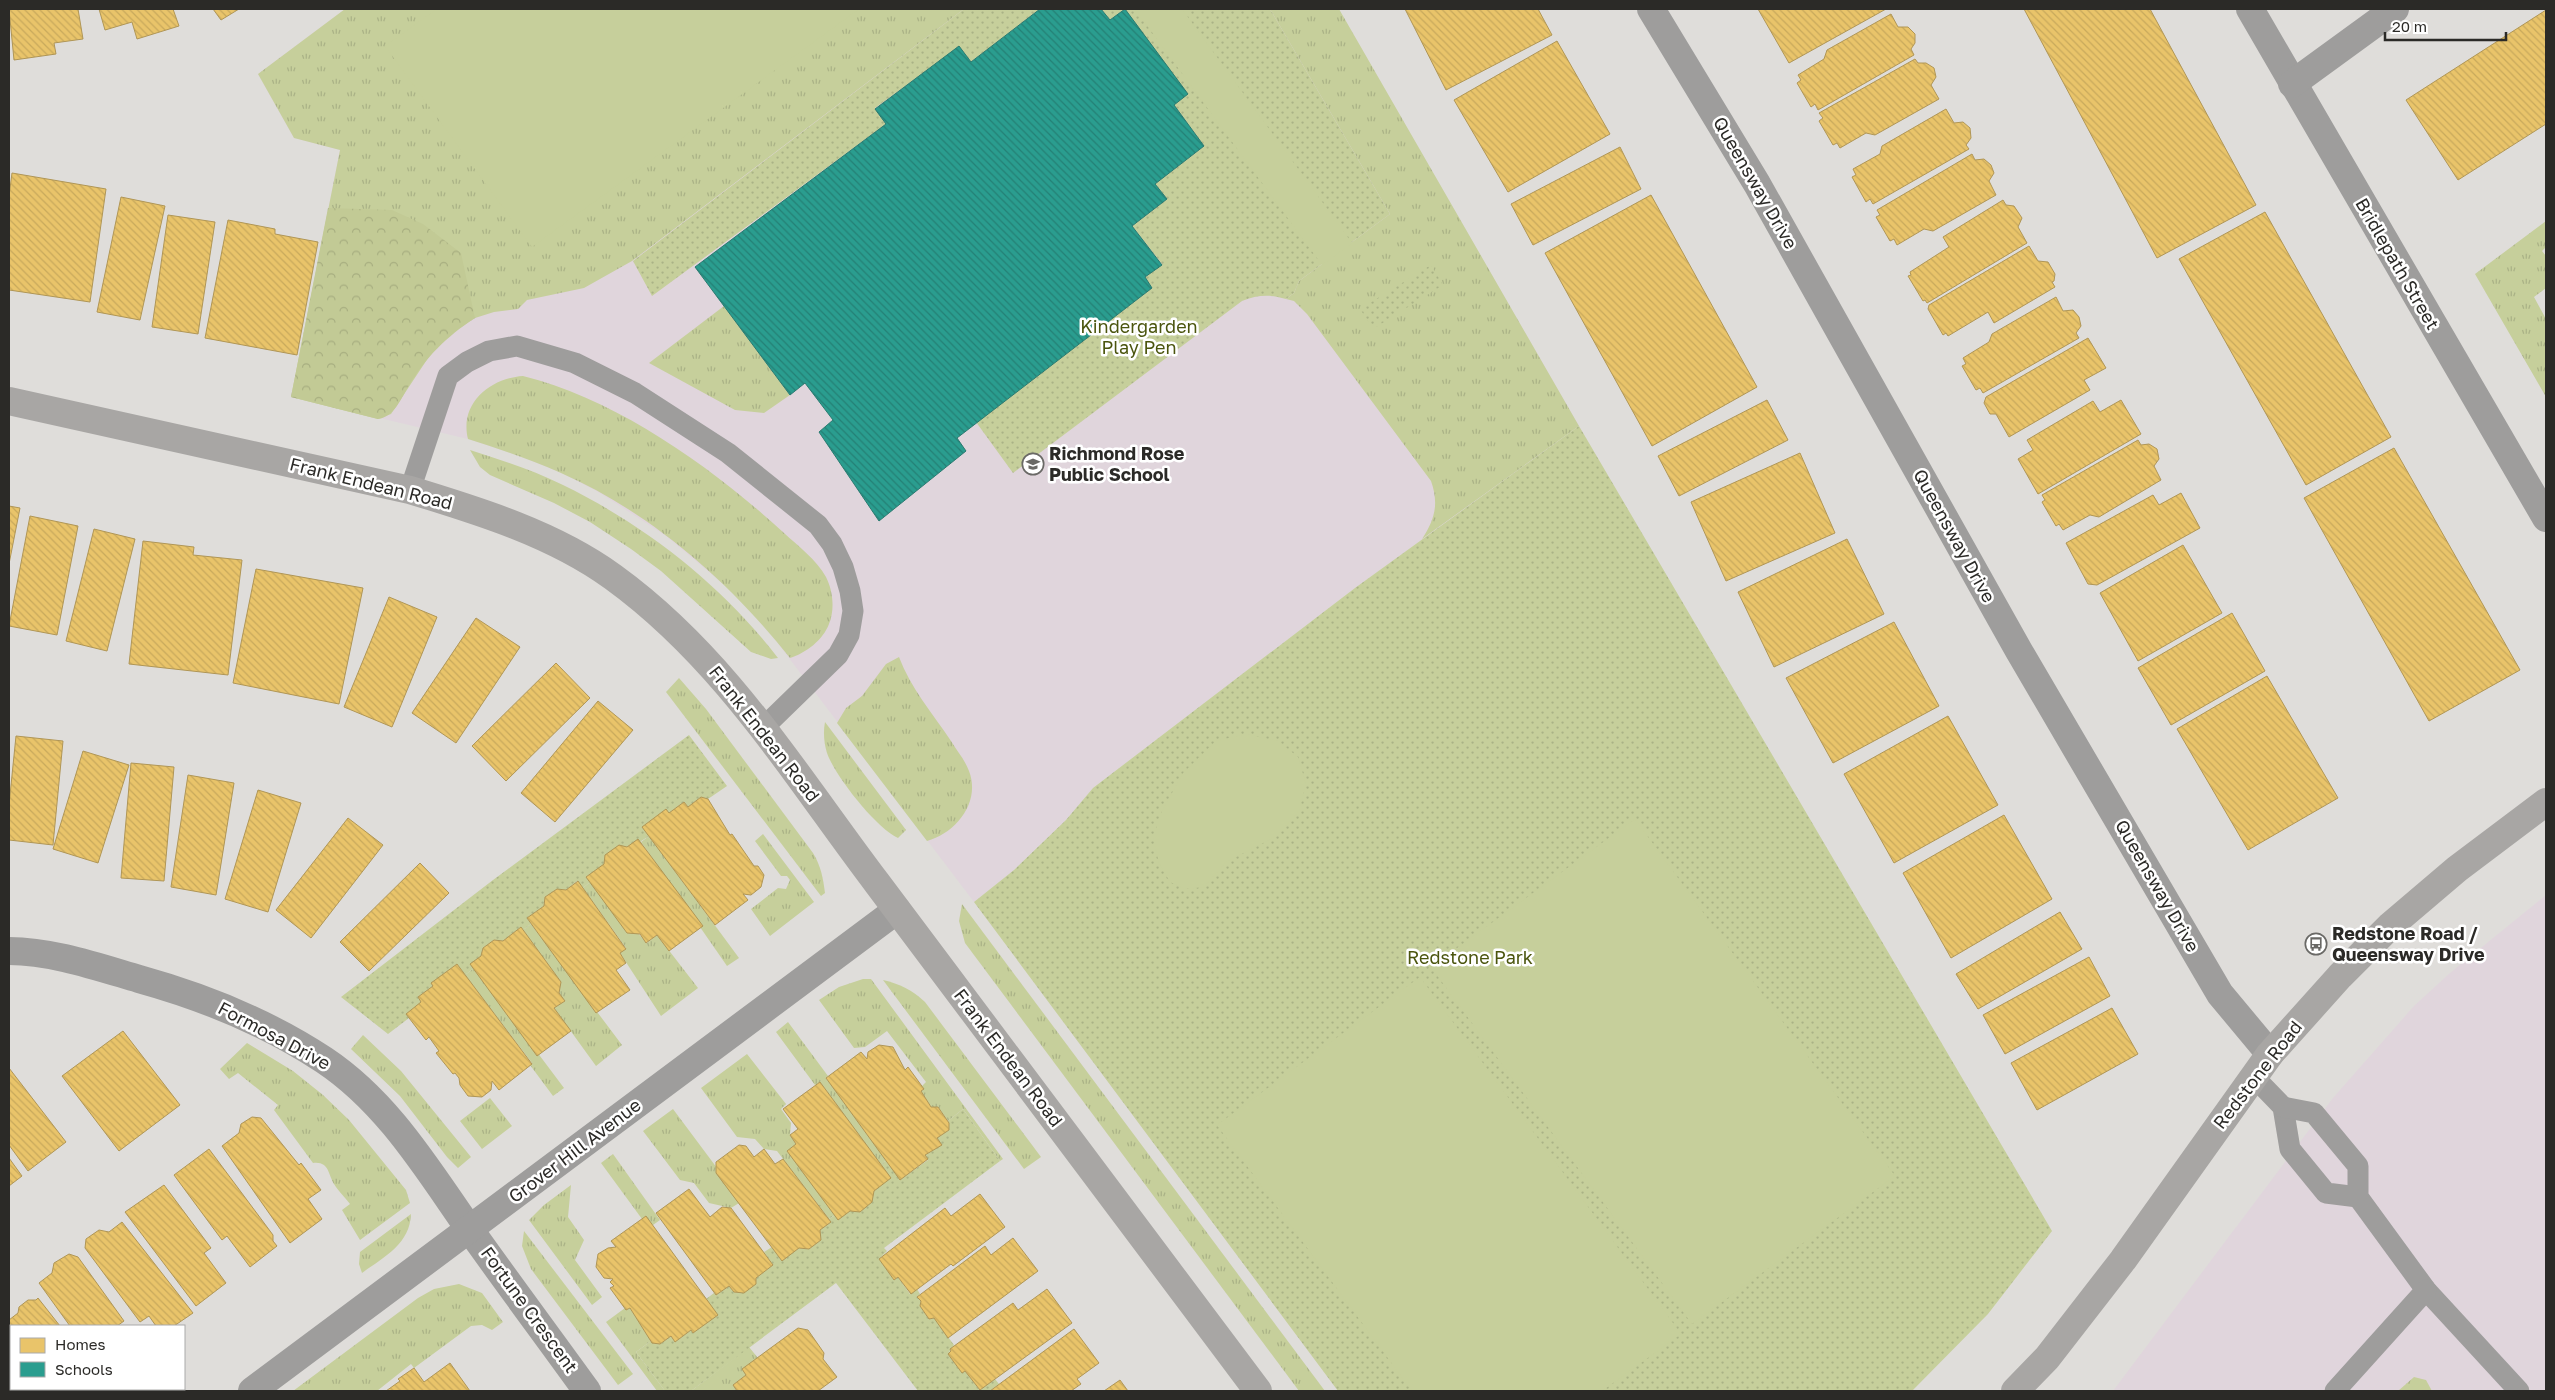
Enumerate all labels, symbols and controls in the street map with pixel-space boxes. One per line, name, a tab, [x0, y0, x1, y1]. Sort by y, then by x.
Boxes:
scale bar	[2385, 10, 2506, 42]
text: 20 m	[2392, 17, 2427, 35]
street label: Queensway Drive	[1709, 113, 1803, 252]
street label: Bridlepath Street	[2351, 194, 2444, 333]
park label: Kindergarden Play Pen	[1080, 315, 1198, 358]
place label: Richmond Rose Public School	[1049, 442, 1185, 485]
street label: Frank Endean Road	[288, 452, 455, 514]
school or university icon: Richmond Rose Public School	[1021, 452, 1045, 476]
street label: Queensway Drive	[1909, 465, 2001, 606]
street label: Frank Endean Road	[705, 661, 825, 806]
street label: Queensway Drive	[2111, 816, 2205, 955]
place label: Redstone Road / Queensway Drive	[2332, 922, 2485, 965]
bus stop icon: Redstone Road / Queensway Drive	[2304, 932, 2328, 956]
park label: Redstone Park	[1407, 946, 1533, 968]
street label: Frank Endean Road	[950, 984, 1068, 1131]
street label: Formosa Drive	[215, 996, 334, 1074]
street label: Redstone Road	[2208, 1016, 2306, 1133]
street label: Grover Hill Avenue	[504, 1093, 645, 1207]
street label: Fortune Crescent	[477, 1242, 583, 1377]
legend	[10, 1325, 185, 1390]
text: Homes	[55, 1335, 105, 1353]
text: Schools	[55, 1360, 113, 1378]

